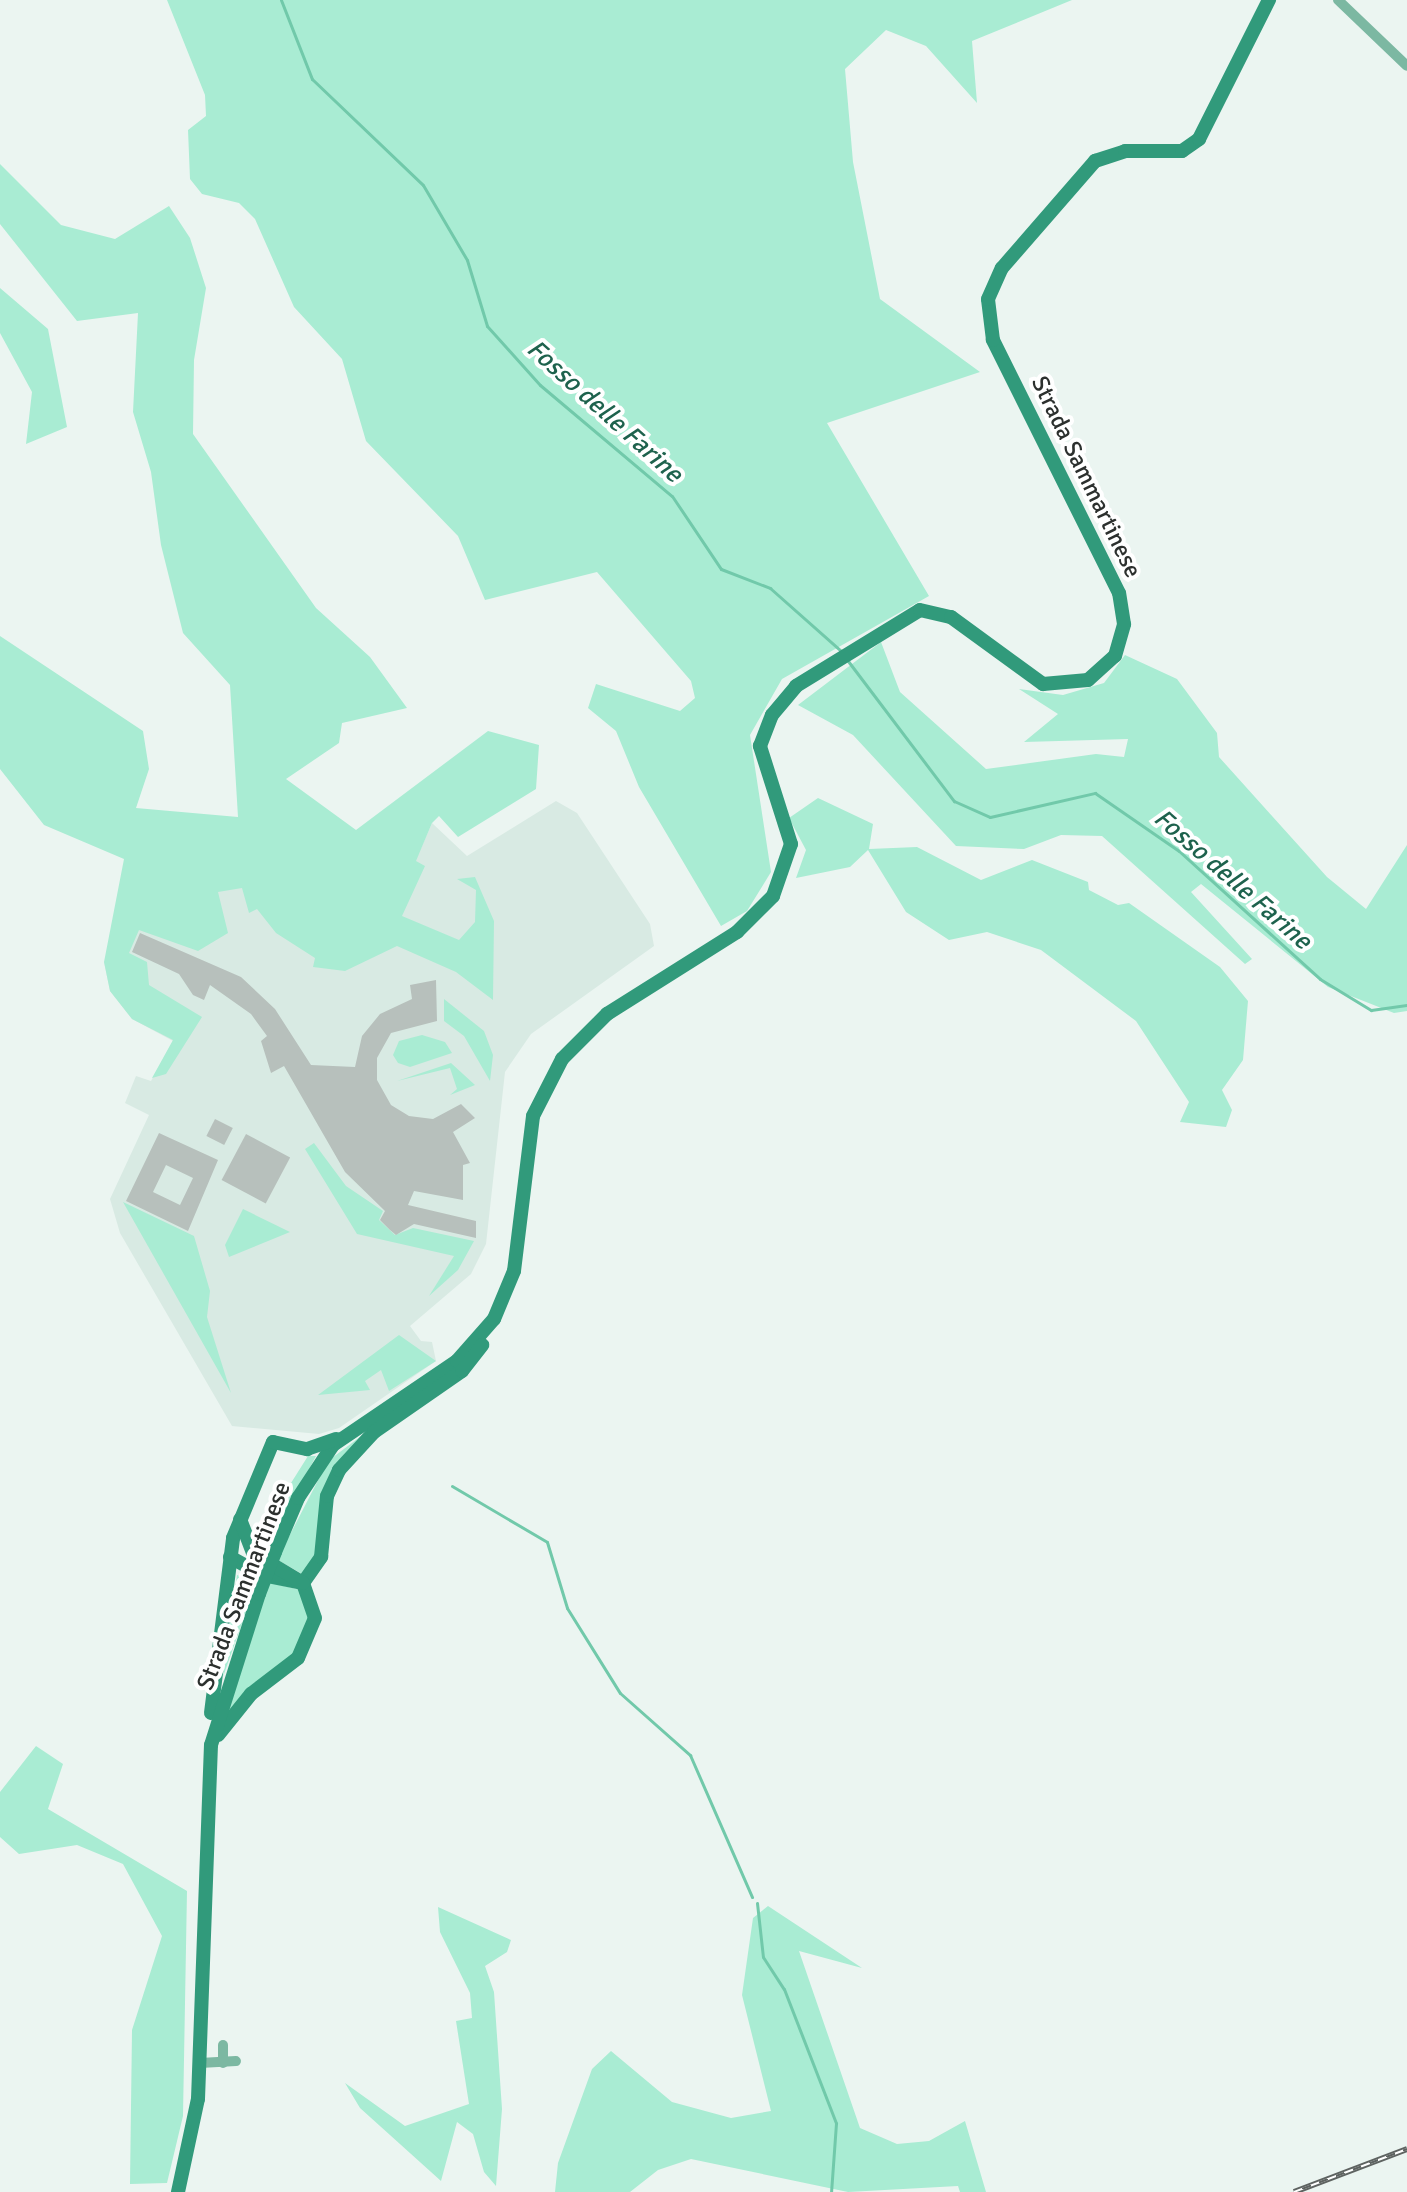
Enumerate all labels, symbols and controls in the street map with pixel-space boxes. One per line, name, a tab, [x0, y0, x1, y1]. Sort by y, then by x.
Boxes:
water label: Fosso delle Farine	[520, 334, 688, 490]
street label: Strada Sammartinese	[1025, 372, 1147, 582]
water label: Fosso delle Farine	[1147, 803, 1317, 957]
street label: Strada Sammartinese	[191, 1478, 297, 1694]

